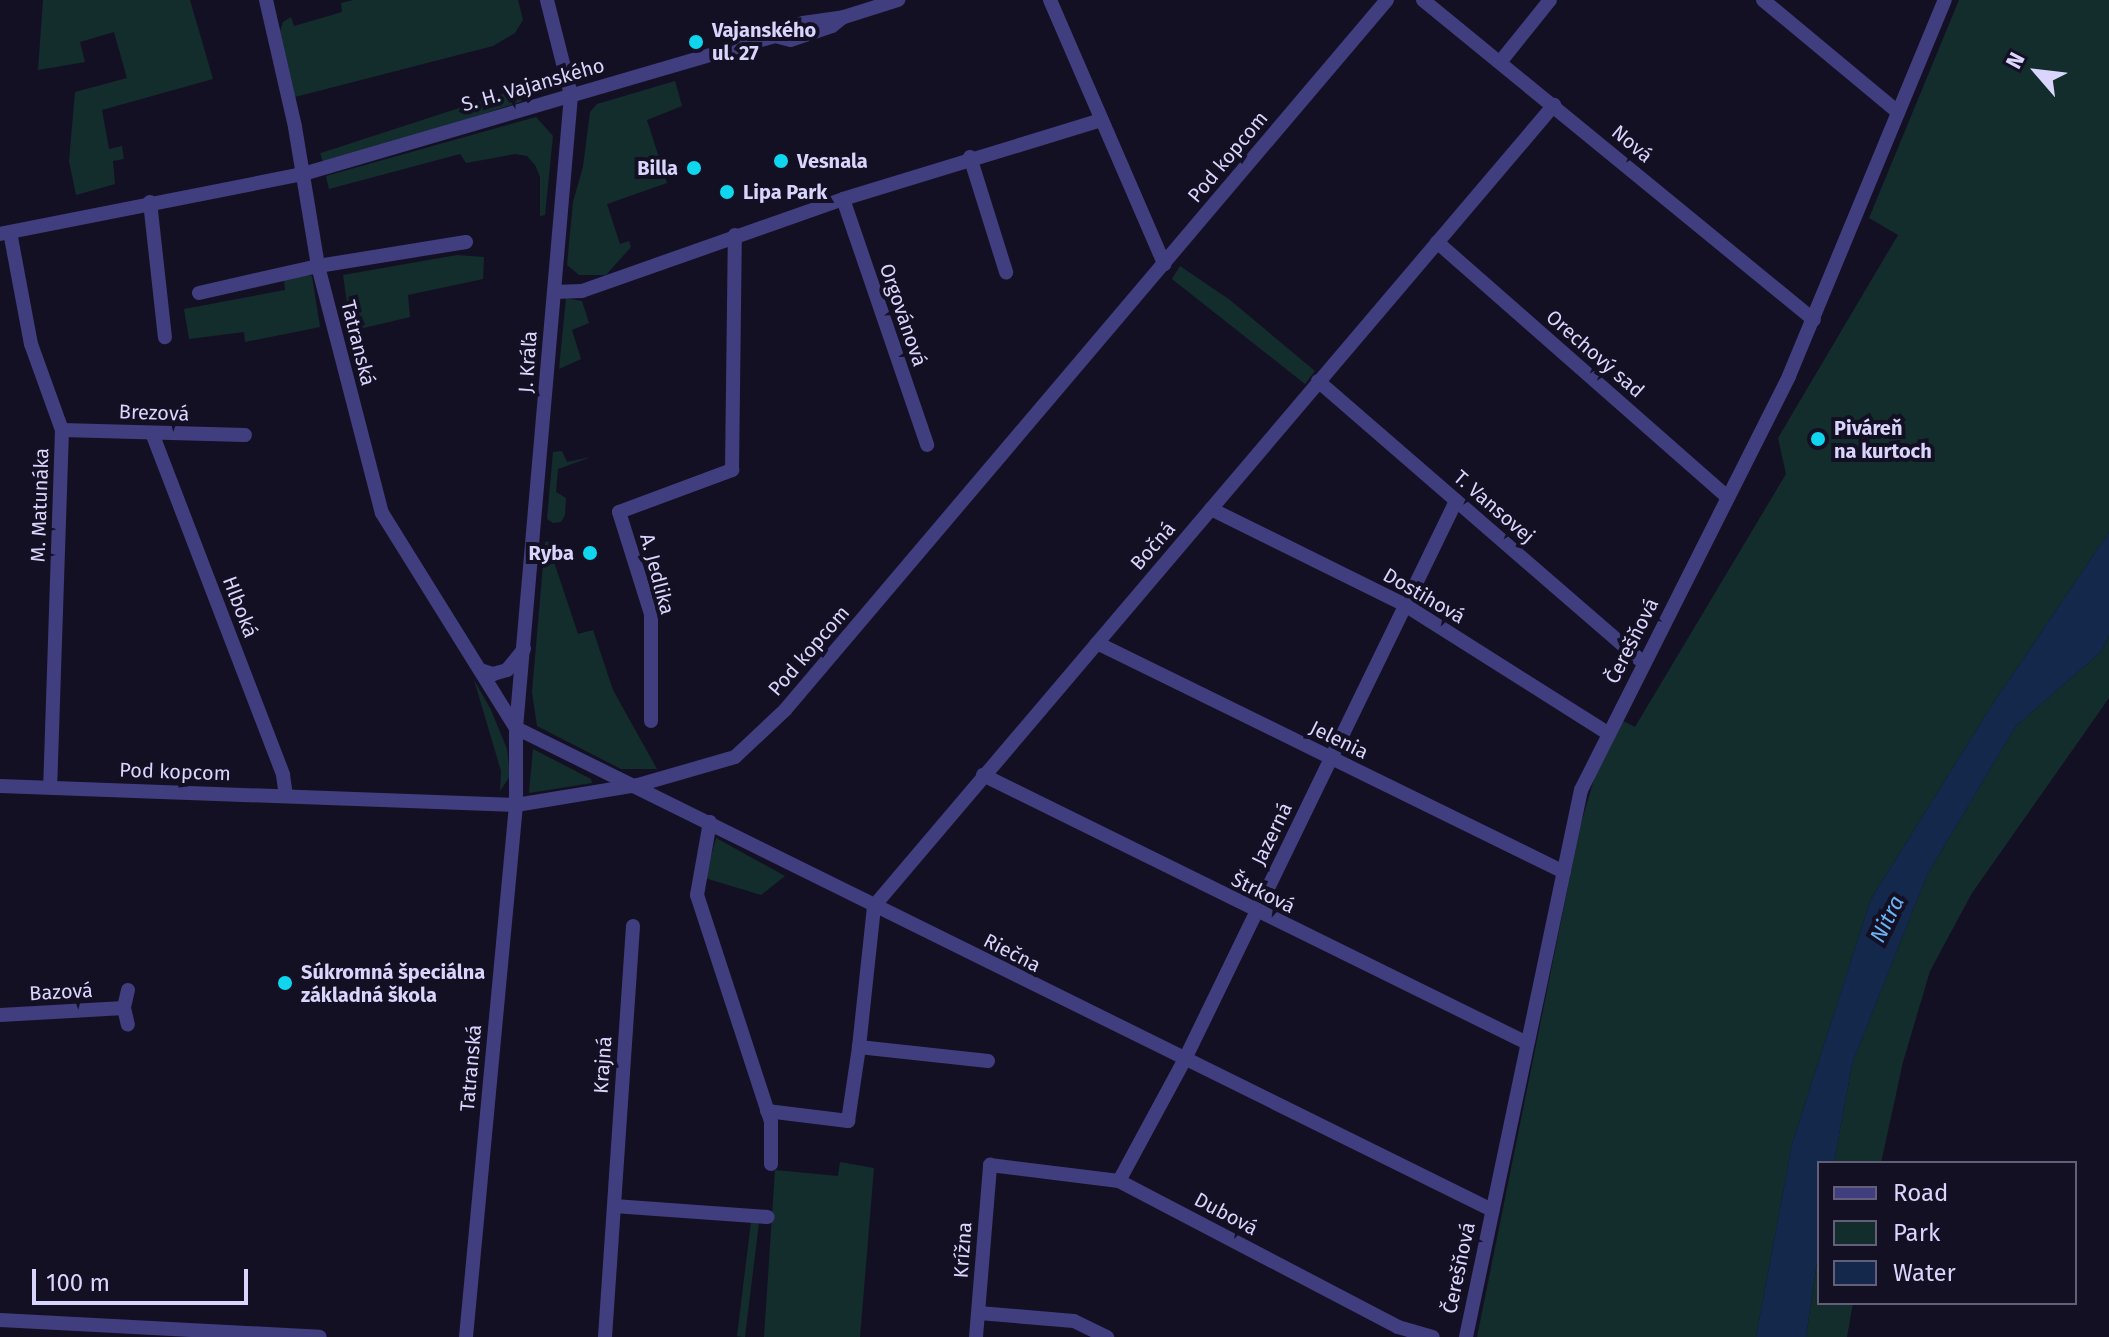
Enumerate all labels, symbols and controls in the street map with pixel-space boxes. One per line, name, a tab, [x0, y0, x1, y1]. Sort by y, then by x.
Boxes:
place label: Vajanského ul. 27	[712, 18, 816, 65]
north arrow	[1997, 32, 2077, 112]
marker: Vajanského ul. 27	[687, 33, 705, 51]
text: N	[2000, 48, 2031, 73]
street label: S. H. Vajanského	[459, 53, 607, 117]
street label: Pod kopcom	[1183, 107, 1273, 207]
street label: Nová	[1607, 120, 1657, 168]
place label: Vesnala	[797, 149, 868, 173]
marker: Vesnala	[772, 152, 790, 170]
place label: Billa	[637, 156, 678, 180]
marker: Billa	[685, 159, 703, 177]
place label: Lipa Park	[743, 180, 827, 204]
marker: Lipa Park	[718, 183, 736, 201]
street label: Orgovánová	[874, 260, 932, 370]
street label: Tatranská	[336, 298, 380, 388]
street label: Orechový sad	[1541, 305, 1649, 403]
street label: J. Kráľa	[514, 330, 542, 394]
street label: Brezová	[118, 400, 190, 426]
place label: Piváreň na kurtoch	[1834, 416, 1932, 463]
marker: Piváreň na kurtoch	[1809, 430, 1827, 448]
street label: M. Matunáka	[26, 447, 54, 563]
street label: T. Vansovej	[1449, 465, 1539, 549]
street label: Bočná	[1126, 517, 1180, 575]
street label: A. Jedlika	[635, 531, 679, 617]
place label: Ryba	[529, 541, 574, 565]
marker: Ryba	[581, 544, 599, 562]
street label: Dostihová	[1379, 563, 1469, 629]
street label: Hlboká	[217, 573, 263, 641]
street label: Čerešňová	[1600, 594, 1664, 688]
street label: Pod kopcom	[763, 601, 855, 701]
street label: Jelenia	[1306, 716, 1372, 764]
street label: Pod kopcom	[119, 758, 231, 786]
street label: Jazerná	[1247, 799, 1297, 869]
street label: Štrková	[1227, 867, 1299, 919]
water label: Nitra	[1864, 891, 1910, 947]
street label: Riečna	[979, 929, 1045, 977]
place label: Súkromná špeciálna základná škola	[301, 960, 485, 1007]
marker: Súkromná špeciálna základná škola	[276, 974, 294, 992]
street label: Bazová	[29, 978, 93, 1006]
street label: Tatranská	[455, 1024, 487, 1112]
street label: Krajná	[589, 1035, 617, 1095]
legend	[1817, 1161, 2077, 1305]
text: Road	[1893, 1179, 1948, 1207]
street label: Dubová	[1190, 1187, 1262, 1241]
text: Park	[1893, 1219, 1940, 1247]
street label: Čerešňová	[1438, 1220, 1480, 1316]
street label: Krížna	[949, 1221, 977, 1279]
scale bar	[36, 1253, 252, 1303]
text: Water	[1893, 1259, 1956, 1287]
text: 100 m	[46, 1269, 110, 1297]

